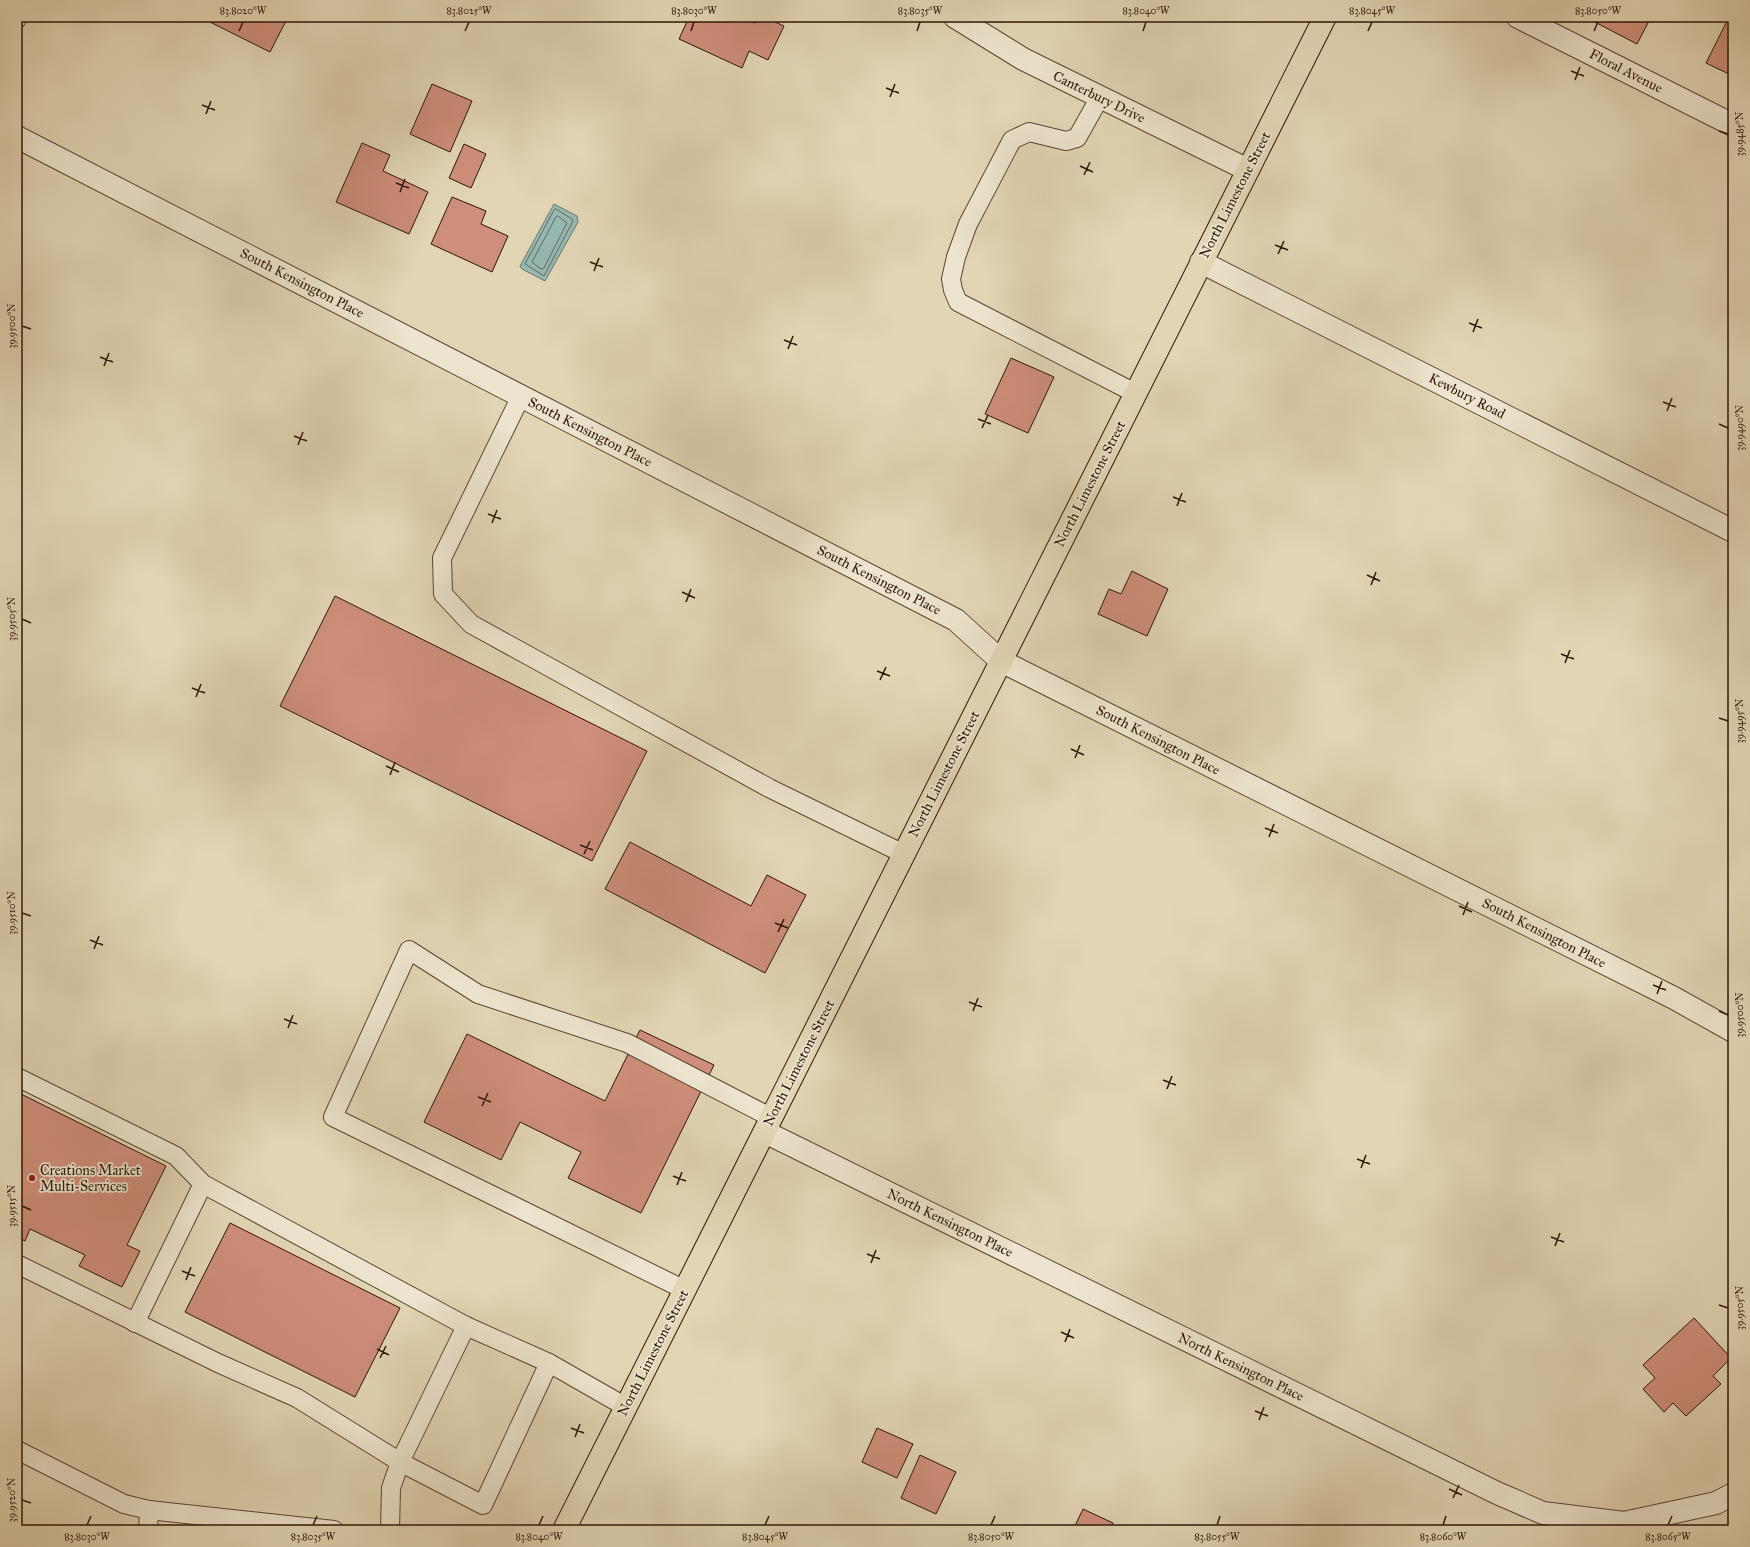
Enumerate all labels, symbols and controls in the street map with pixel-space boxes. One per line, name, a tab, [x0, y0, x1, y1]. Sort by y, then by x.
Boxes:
text: 83.8020°W	[220, 5, 267, 17]
text: 83.8025°W	[446, 5, 492, 17]
text: 83.8030°W	[671, 5, 717, 17]
text: 83.8035°W	[898, 5, 943, 17]
text: 83.8040°W	[1122, 5, 1170, 17]
text: 83.8045°W	[1349, 5, 1395, 17]
text: 83.8050°W	[1575, 5, 1622, 17]
street label: Floral Avenue	[1587, 45, 1666, 97]
street label: Canterbury Drive	[1050, 67, 1148, 127]
text: 39.9485°N	[1734, 111, 1746, 156]
street label: North Limestone Street	[1196, 129, 1274, 261]
street label: South Kensington Place	[237, 244, 367, 322]
text: 39.9500°N	[6, 303, 18, 349]
street label: Kewbury Road	[1426, 369, 1508, 423]
street label: South Kensington Place	[525, 393, 655, 471]
text: 39.9490°N	[1734, 405, 1746, 451]
street label: North Limestone Street	[1051, 418, 1129, 550]
street label: South Kensington Place	[814, 541, 944, 619]
text: 39.9505°N	[6, 596, 18, 641]
text: 39.9495°N	[1734, 698, 1746, 743]
street label: South Kensington Place	[1093, 701, 1223, 779]
street label: North Limestone Street	[905, 708, 983, 840]
text: 39.9510°N	[6, 891, 18, 935]
street label: South Kensington Place	[1479, 894, 1609, 972]
text: 39.9500°N	[1734, 992, 1746, 1038]
street label: North Limestone Street	[760, 997, 838, 1129]
place label: Creations Market Multi-Services	[40, 1162, 141, 1195]
marker: Creations Market Multi-Services	[27, 1173, 37, 1183]
text: 39.9515°N	[6, 1184, 18, 1227]
street label: North Kensington Place	[884, 1185, 1016, 1261]
text: 39.9505°N	[1734, 1285, 1746, 1330]
street label: North Limestone Street	[614, 1287, 692, 1419]
street label: North Kensington Place	[1175, 1329, 1307, 1405]
text: 39.9520°N	[6, 1477, 18, 1522]
text: 83.8030°W	[64, 1531, 110, 1543]
text: 83.8035°W	[291, 1531, 336, 1543]
text: 83.8040°W	[515, 1531, 563, 1543]
text: 83.8045°W	[742, 1531, 788, 1543]
text: 83.8050°W	[968, 1531, 1015, 1543]
text: 83.8055°W	[1195, 1531, 1240, 1543]
text: 83.8060°W	[1420, 1531, 1467, 1543]
text: 83.8065°W	[1645, 1531, 1691, 1543]

